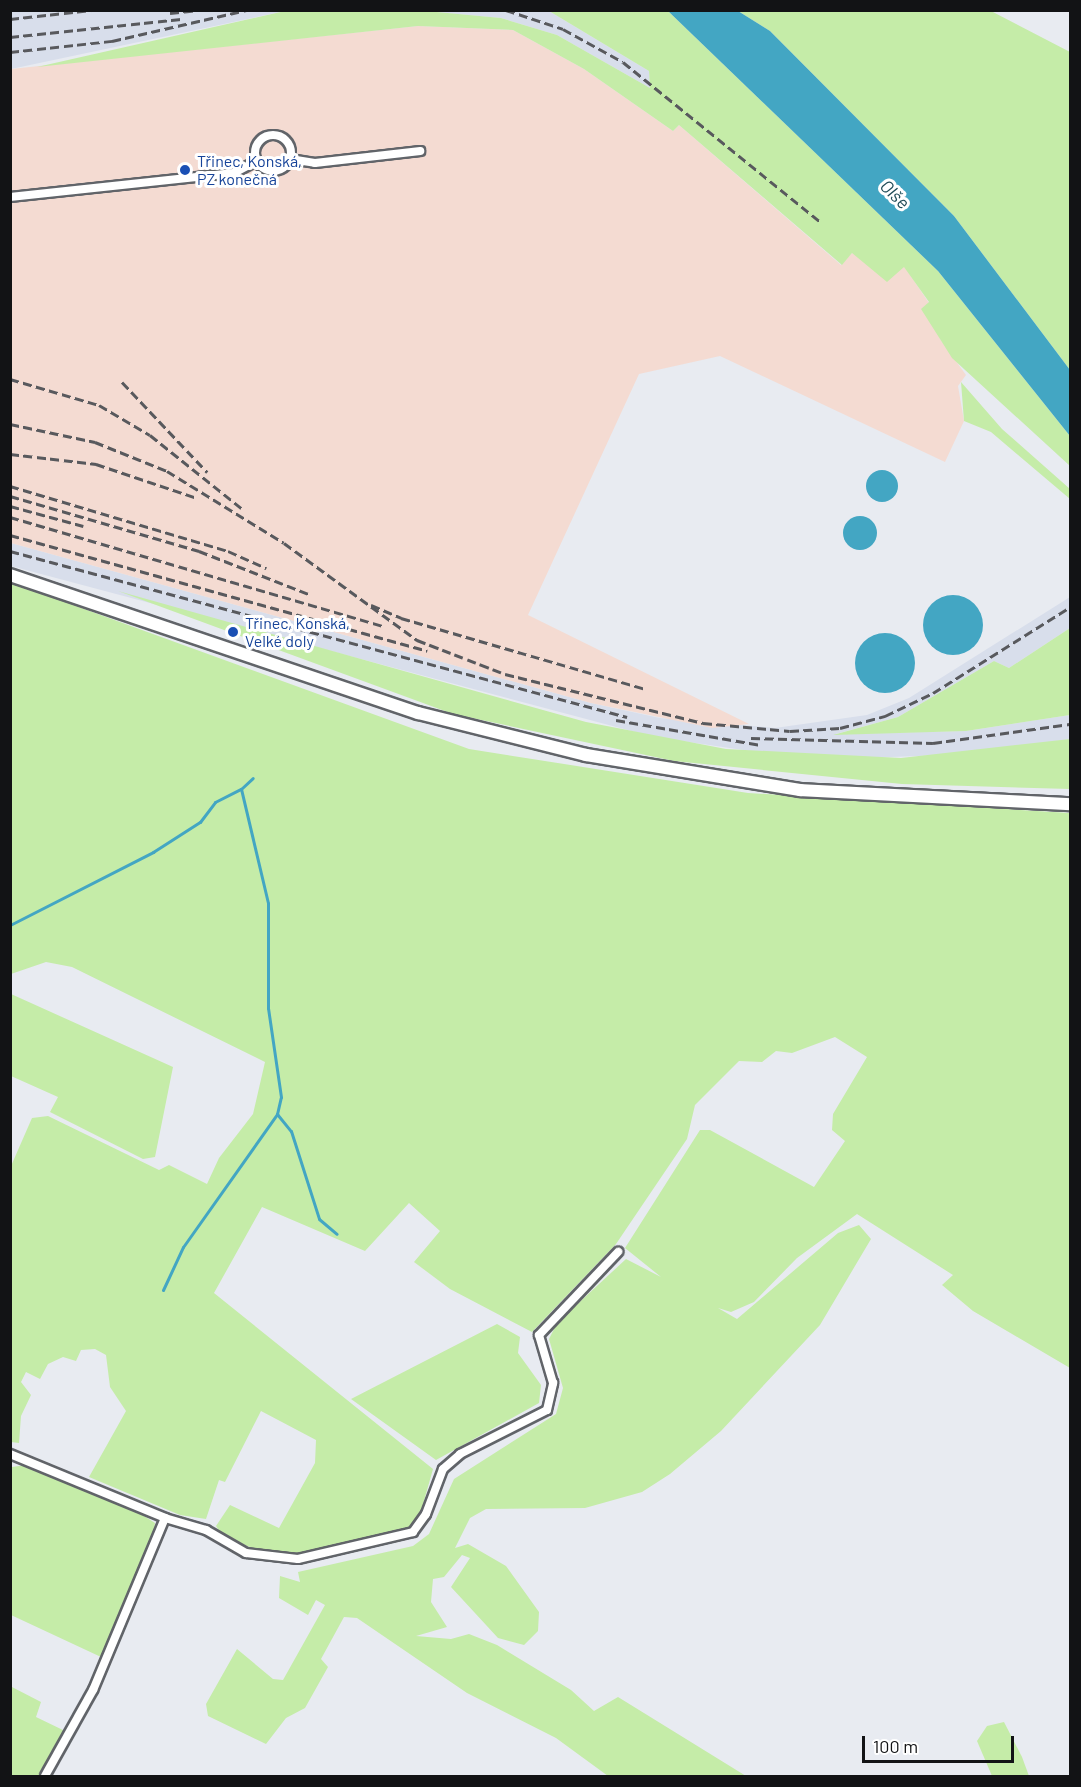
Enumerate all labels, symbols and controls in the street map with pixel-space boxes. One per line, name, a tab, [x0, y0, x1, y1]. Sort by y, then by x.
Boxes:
place label: Třinec, Konská, PZ konečná	[197, 151, 302, 189]
marker: Třinec, Konská, PZ konečná	[178, 163, 192, 177]
water label: Olše	[876, 175, 914, 213]
place label: Třinec, Konská, Velké doly	[245, 613, 350, 651]
marker: Třinec, Konská, Velké doly	[226, 625, 240, 639]
scale bar	[865, 1724, 1016, 1762]
text: 100 m	[873, 1735, 918, 1757]

